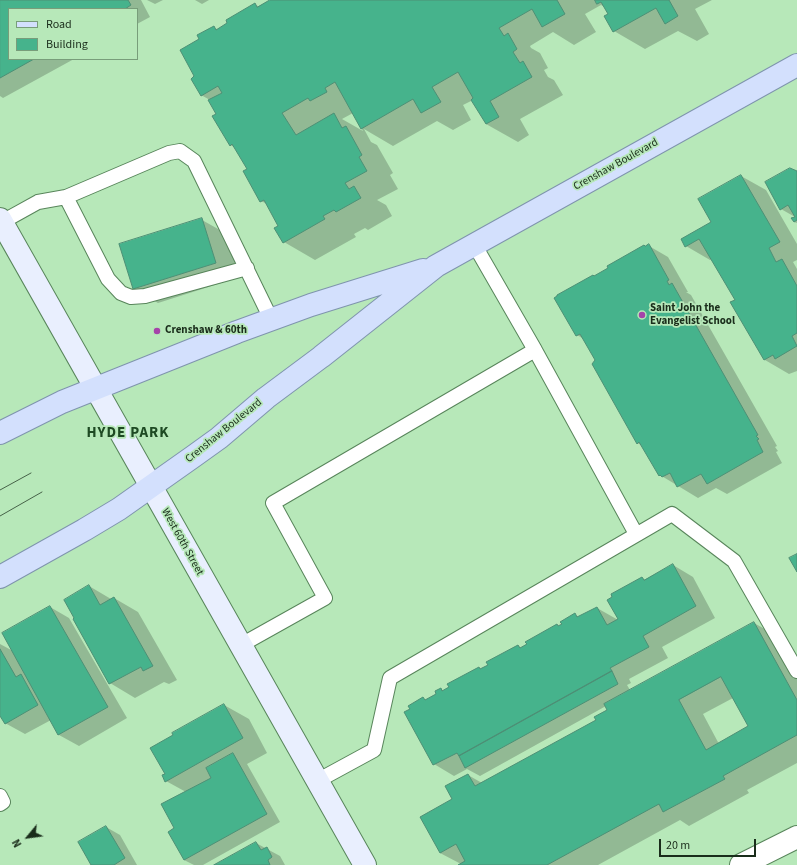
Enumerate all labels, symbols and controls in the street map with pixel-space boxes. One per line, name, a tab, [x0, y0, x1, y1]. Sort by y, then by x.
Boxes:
legend	[8, 8, 138, 60]
text: Road	[46, 16, 72, 33]
text: Building	[46, 36, 88, 53]
street label: Crenshaw Boulevard	[571, 136, 661, 194]
place label: Saint John the Evangelist School	[650, 302, 735, 328]
marker: Saint John the Evangelist School	[637, 310, 647, 320]
place label: Crenshaw & 60th	[165, 324, 247, 338]
marker: Crenshaw & 60th	[152, 326, 162, 336]
street label: Crenshaw Boulevard	[183, 396, 265, 466]
district label: HYDE PARK	[86, 425, 170, 443]
street label: West 60th Street	[158, 506, 206, 578]
north arrow	[8, 817, 48, 857]
scale bar	[661, 831, 758, 857]
text: N	[9, 836, 25, 850]
text: 20 m	[666, 837, 690, 854]

